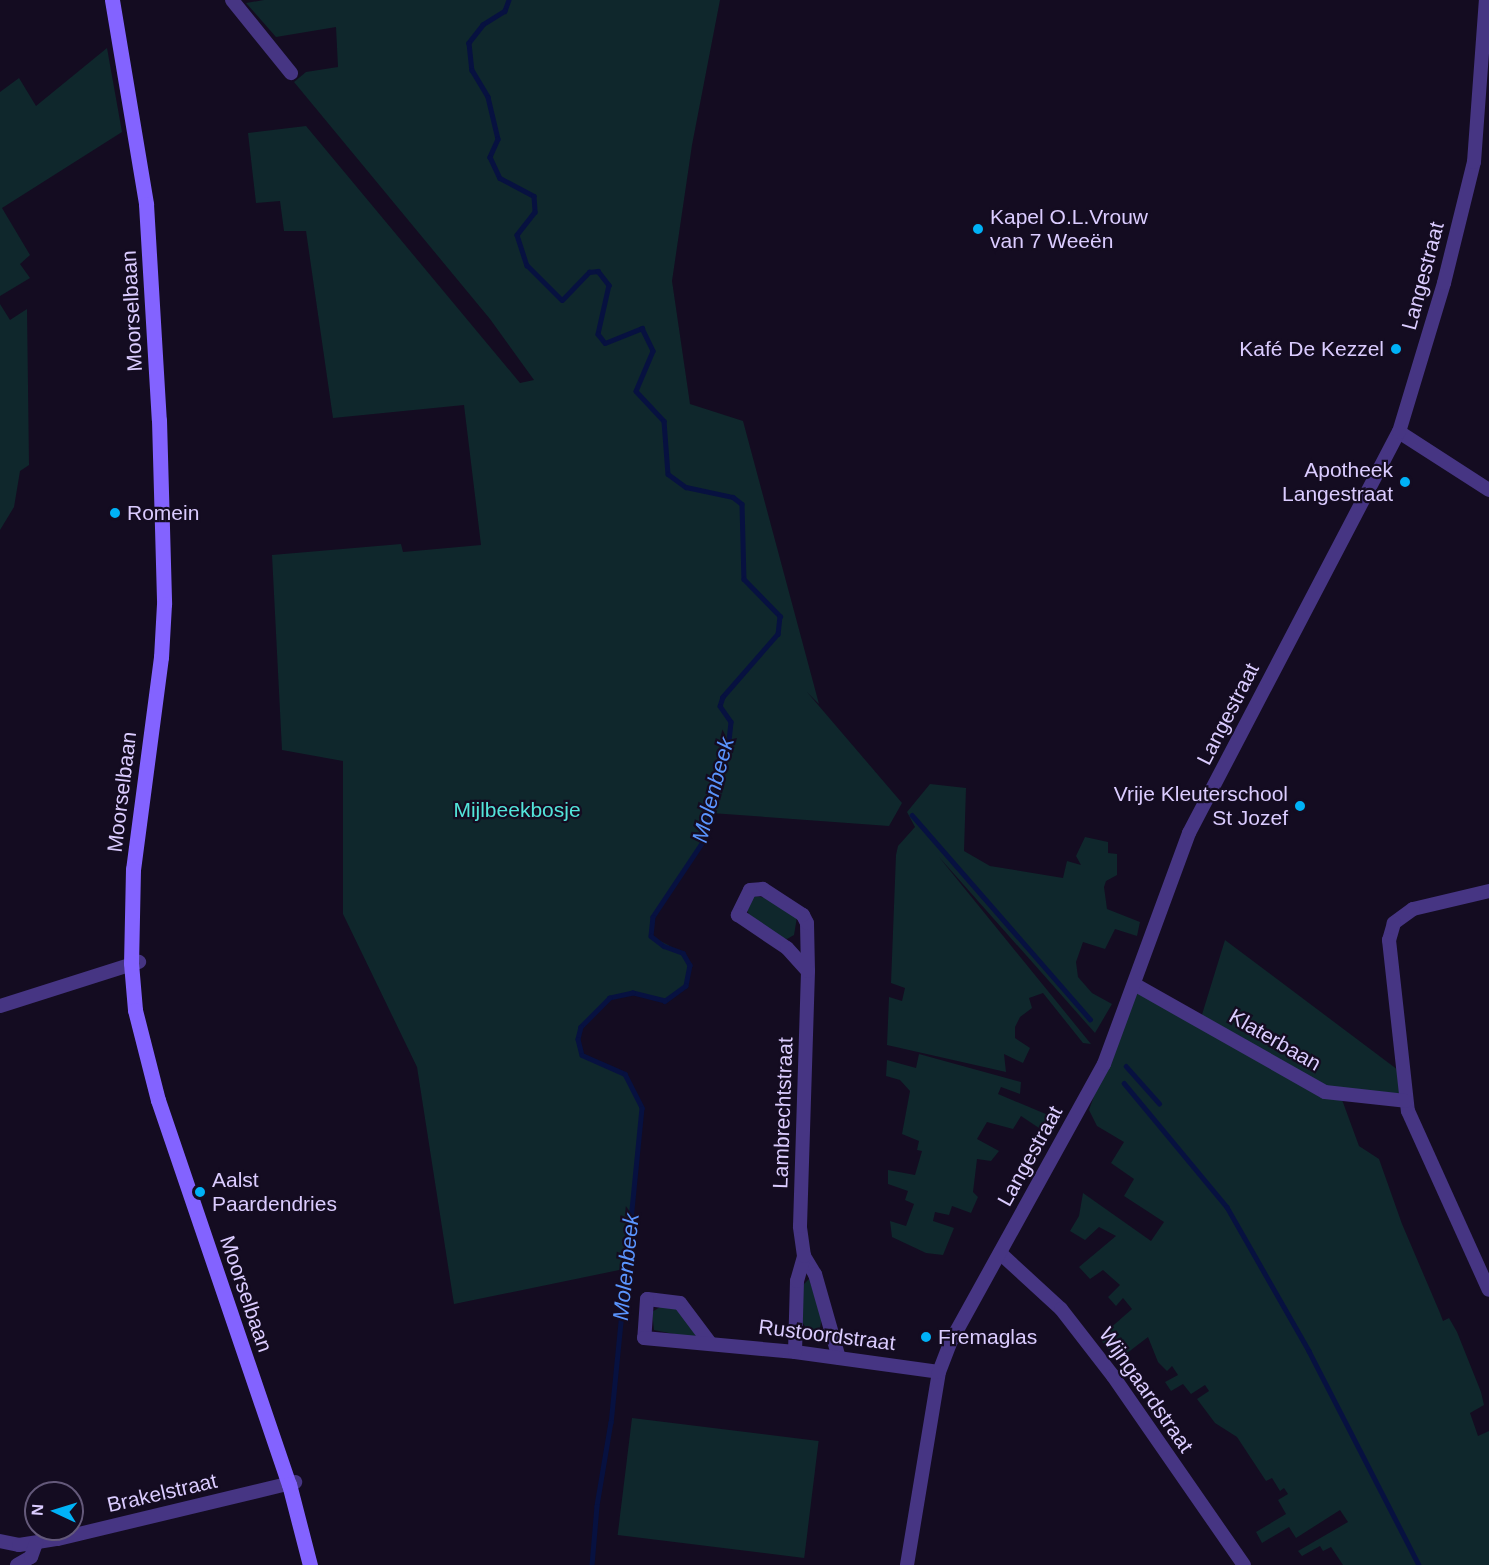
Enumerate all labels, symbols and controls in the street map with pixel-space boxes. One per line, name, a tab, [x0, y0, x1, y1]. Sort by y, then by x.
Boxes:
place label: Kapel O.L.Vrouw van 7 Weeën	[990, 204, 1148, 254]
street label: Langestraat	[1396, 219, 1450, 333]
marker: Kapel O.L.Vrouw van 7 Weeën	[971, 222, 985, 236]
street label: Moorselbaan	[116, 250, 148, 372]
place label: Kafé De Kezzel	[1239, 336, 1384, 362]
marker: Kafé De Kezzel	[1389, 342, 1403, 356]
place label: Apotheek Langestraat	[1282, 457, 1393, 507]
marker: Apotheek Langestraat	[1398, 475, 1412, 489]
place label: Romein	[127, 500, 199, 526]
marker: Romein	[108, 506, 122, 520]
street label: Langestraat	[1192, 659, 1264, 769]
street label: Moorselbaan	[102, 730, 142, 854]
water label: Molenbeek	[686, 735, 740, 845]
place label: Vrije Kleuterschool St Jozef	[1114, 781, 1288, 831]
park label: Mijlbeekbosje	[453, 797, 581, 823]
marker: Vrije Kleuterschool St Jozef	[1293, 799, 1307, 813]
street label: Klaterbaan	[1225, 1004, 1325, 1076]
street label: Lambrechtstraat	[768, 1037, 798, 1189]
street label: Langestraat	[992, 1101, 1068, 1211]
place label: Aalst Paardendries	[212, 1167, 337, 1217]
marker: Aalst Paardendries	[193, 1185, 207, 1199]
water label: Molenbeek	[607, 1212, 645, 1322]
street label: Moorselbaan	[214, 1233, 278, 1355]
street label: Rustoordstraat	[757, 1314, 897, 1356]
street label: Wijngaardstraat	[1094, 1323, 1198, 1457]
place label: Fremaglas	[938, 1324, 1037, 1350]
marker: Fremaglas	[919, 1330, 933, 1344]
street label: Brakelstraat	[105, 1468, 219, 1518]
north arrow	[24, 1481, 84, 1541]
text: N	[29, 1503, 46, 1516]

